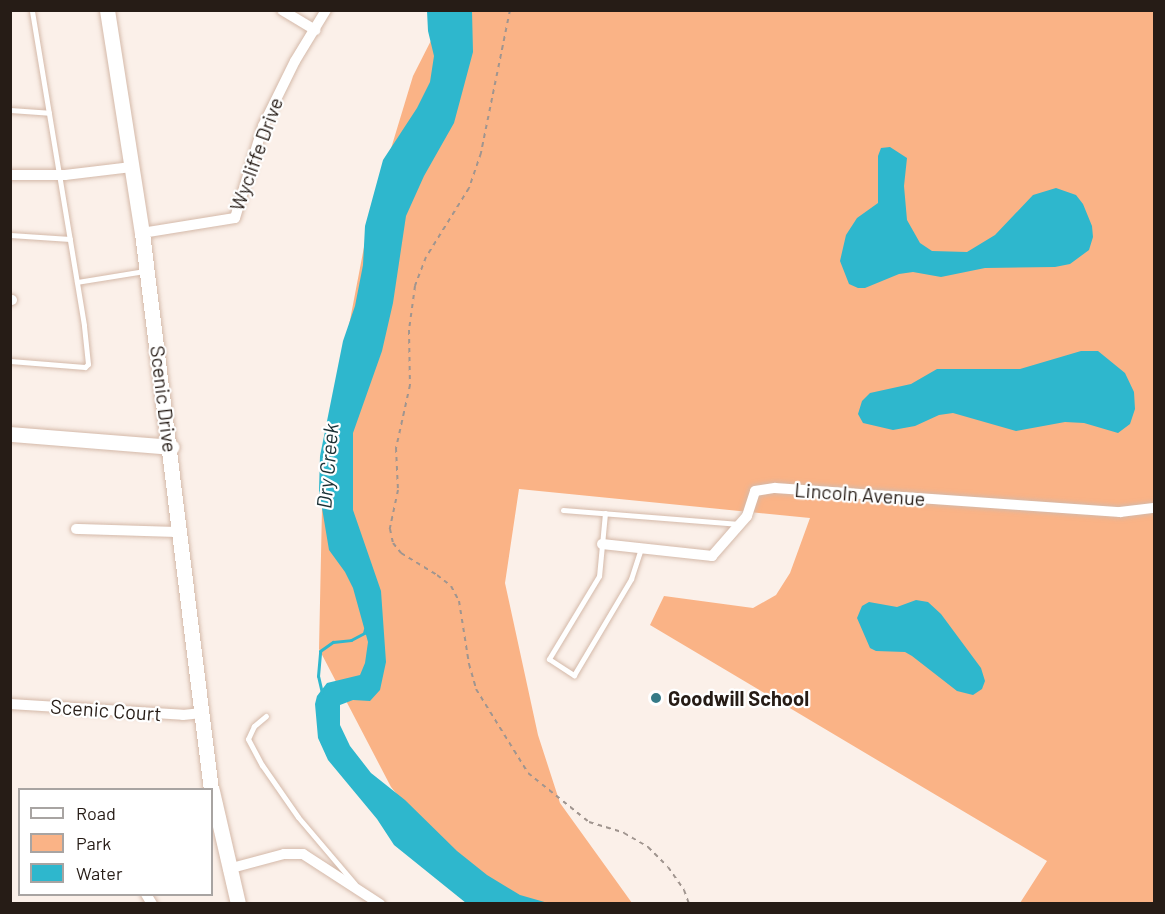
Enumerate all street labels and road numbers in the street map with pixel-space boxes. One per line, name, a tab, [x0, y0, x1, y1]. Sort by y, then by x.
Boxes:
street label: Wycliffe Drive	[224, 94, 288, 214]
street label: Scenic Drive	[146, 344, 182, 454]
street label: Lincoln Avenue	[794, 477, 926, 511]
street label: Scenic Court	[50, 694, 162, 726]

